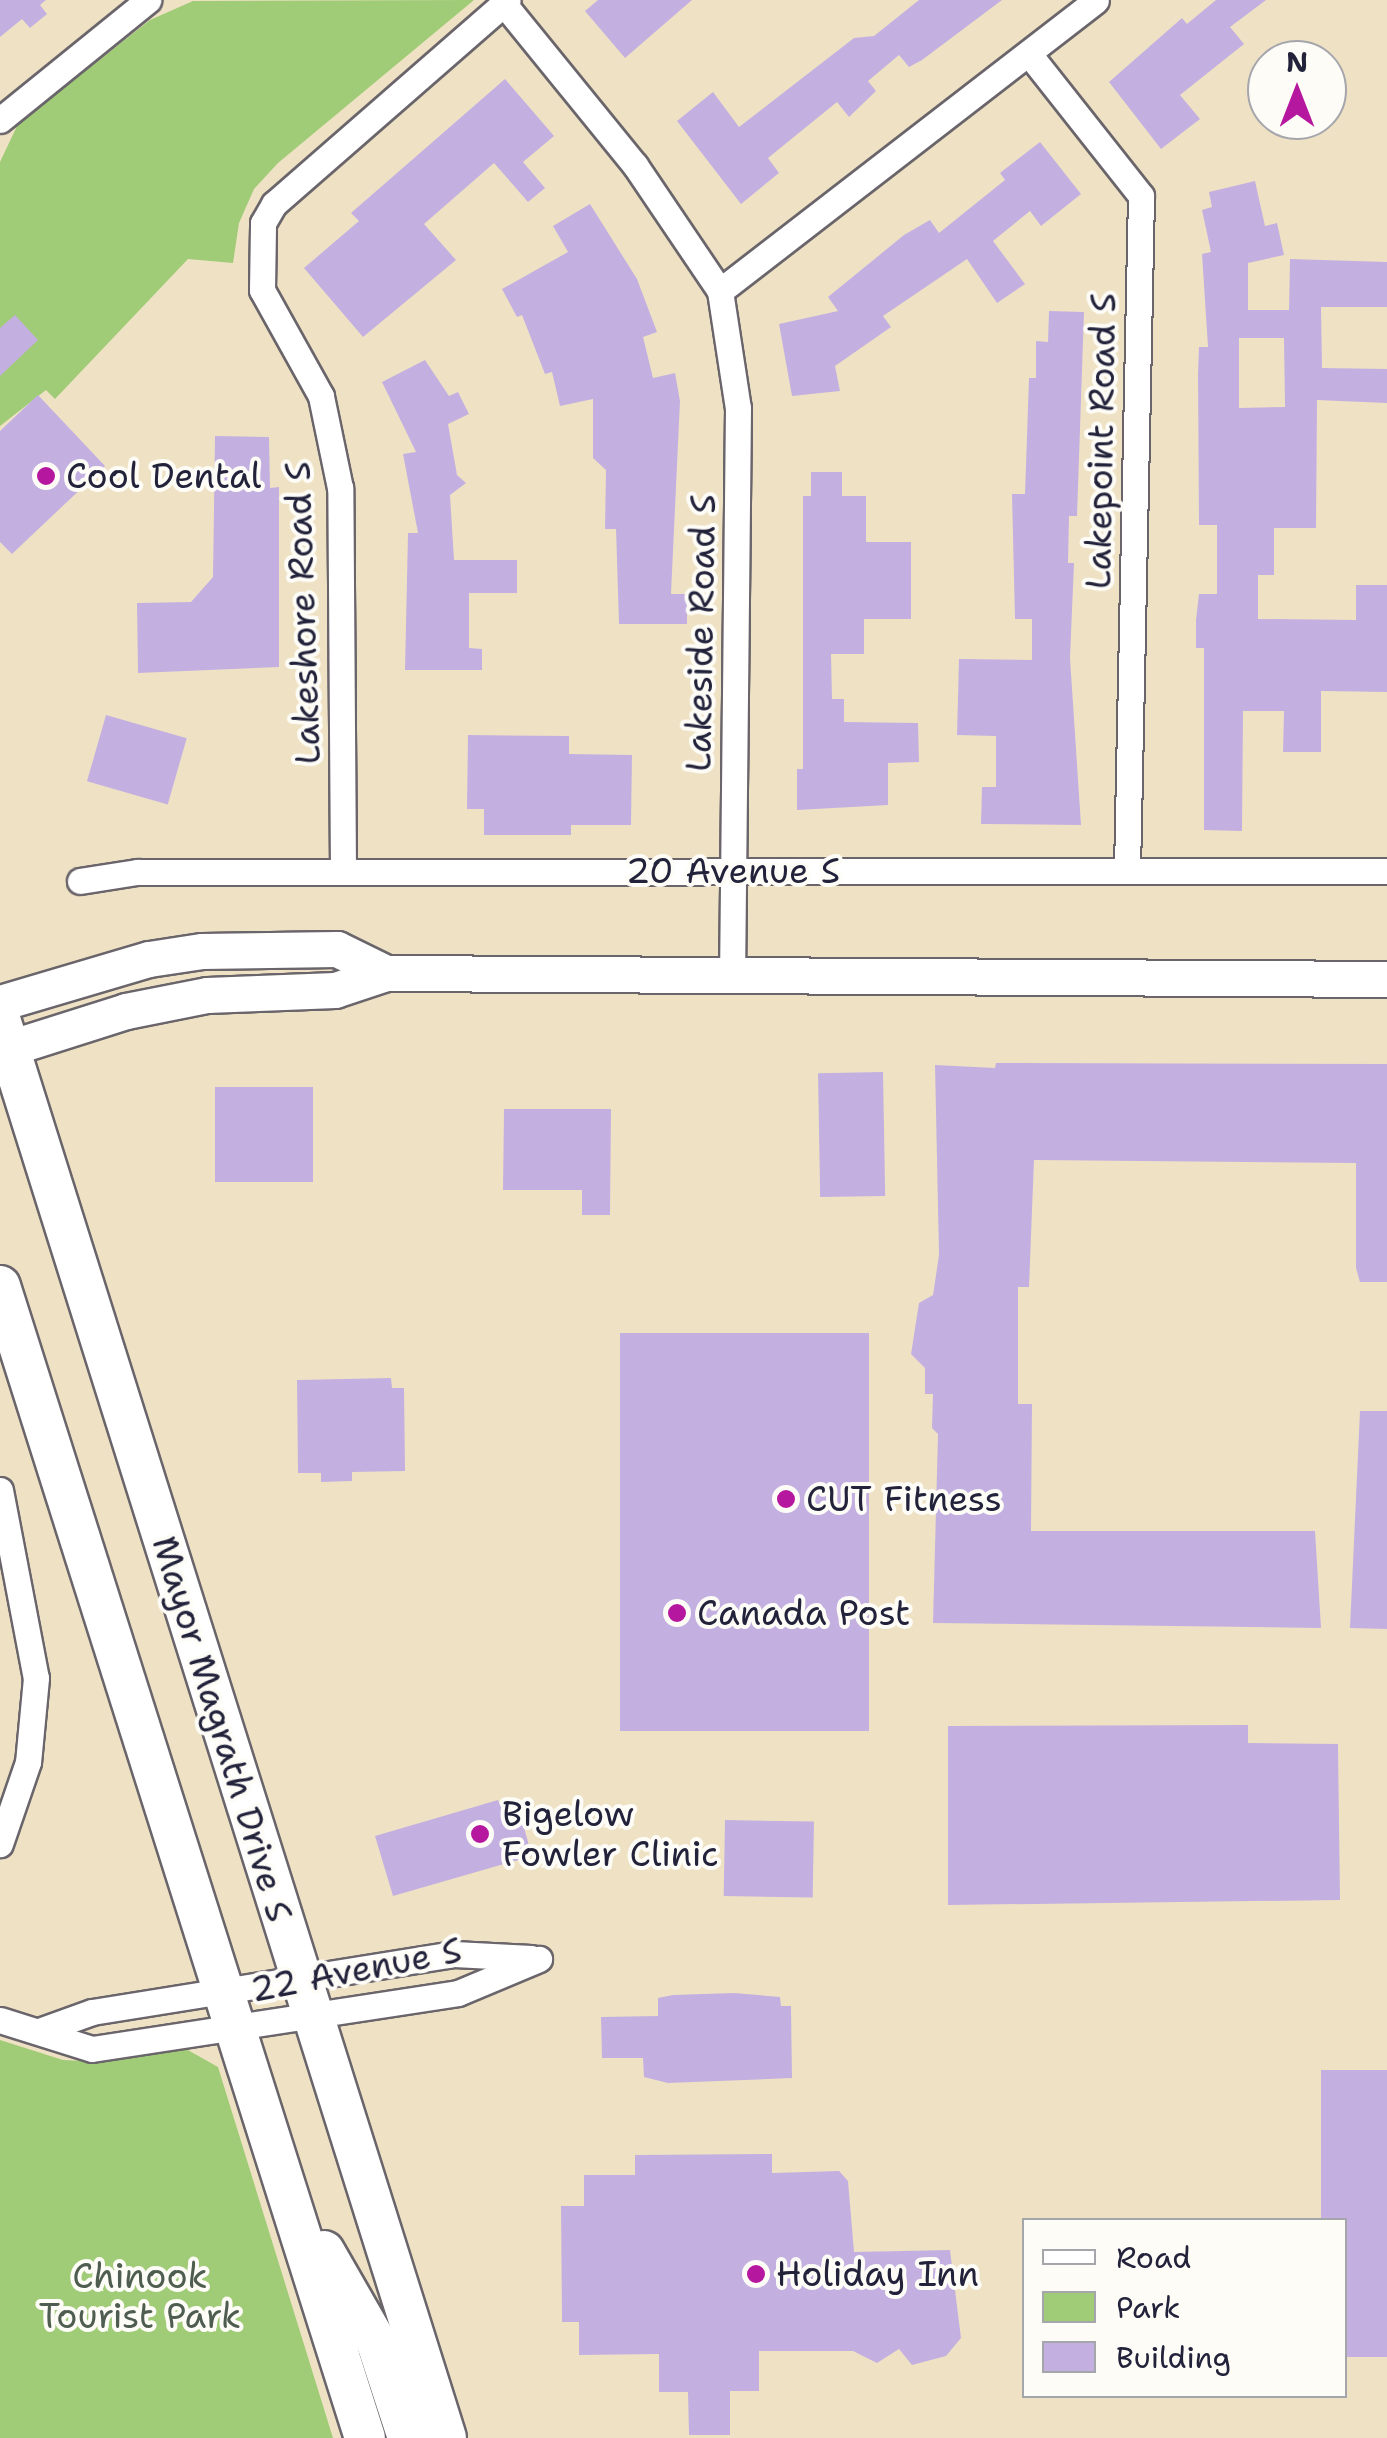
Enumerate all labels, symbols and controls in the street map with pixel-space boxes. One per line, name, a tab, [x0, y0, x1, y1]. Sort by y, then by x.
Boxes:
north arrow	[1247, 40, 1347, 140]
text: N	[1286, 43, 1308, 81]
street label: Lakepoint Road S	[1077, 292, 1125, 590]
place label: Cool Dental	[66, 455, 261, 497]
street label: Lakeshore Road S	[277, 461, 329, 765]
marker: Cool Dental	[35, 465, 57, 487]
street label: Lakeside Road S	[678, 494, 724, 772]
street label: 20 Avenue S	[626, 850, 840, 892]
place label: CUT Fitness	[806, 1478, 1002, 1520]
marker: CUT Fitness	[775, 1488, 797, 1510]
street label: Mayor Magrath Drive S	[143, 1531, 301, 1927]
place label: Canada Post	[697, 1592, 910, 1634]
marker: Canada Post	[666, 1602, 688, 1624]
place label: Bigelow Fowler Clinic	[502, 1793, 719, 1875]
marker: Bigelow Fowler Clinic	[467, 1821, 493, 1847]
street label: 22 Avenue S	[247, 1929, 465, 2011]
legend	[1022, 2218, 1347, 2398]
text: Road	[1116, 2237, 1191, 2278]
place label: Holiday Inn	[776, 2253, 979, 2295]
park label: Chinook Tourist Park	[39, 2255, 241, 2337]
marker: Holiday Inn	[745, 2263, 767, 2285]
text: Park	[1116, 2287, 1180, 2328]
text: Building	[1116, 2337, 1231, 2378]

